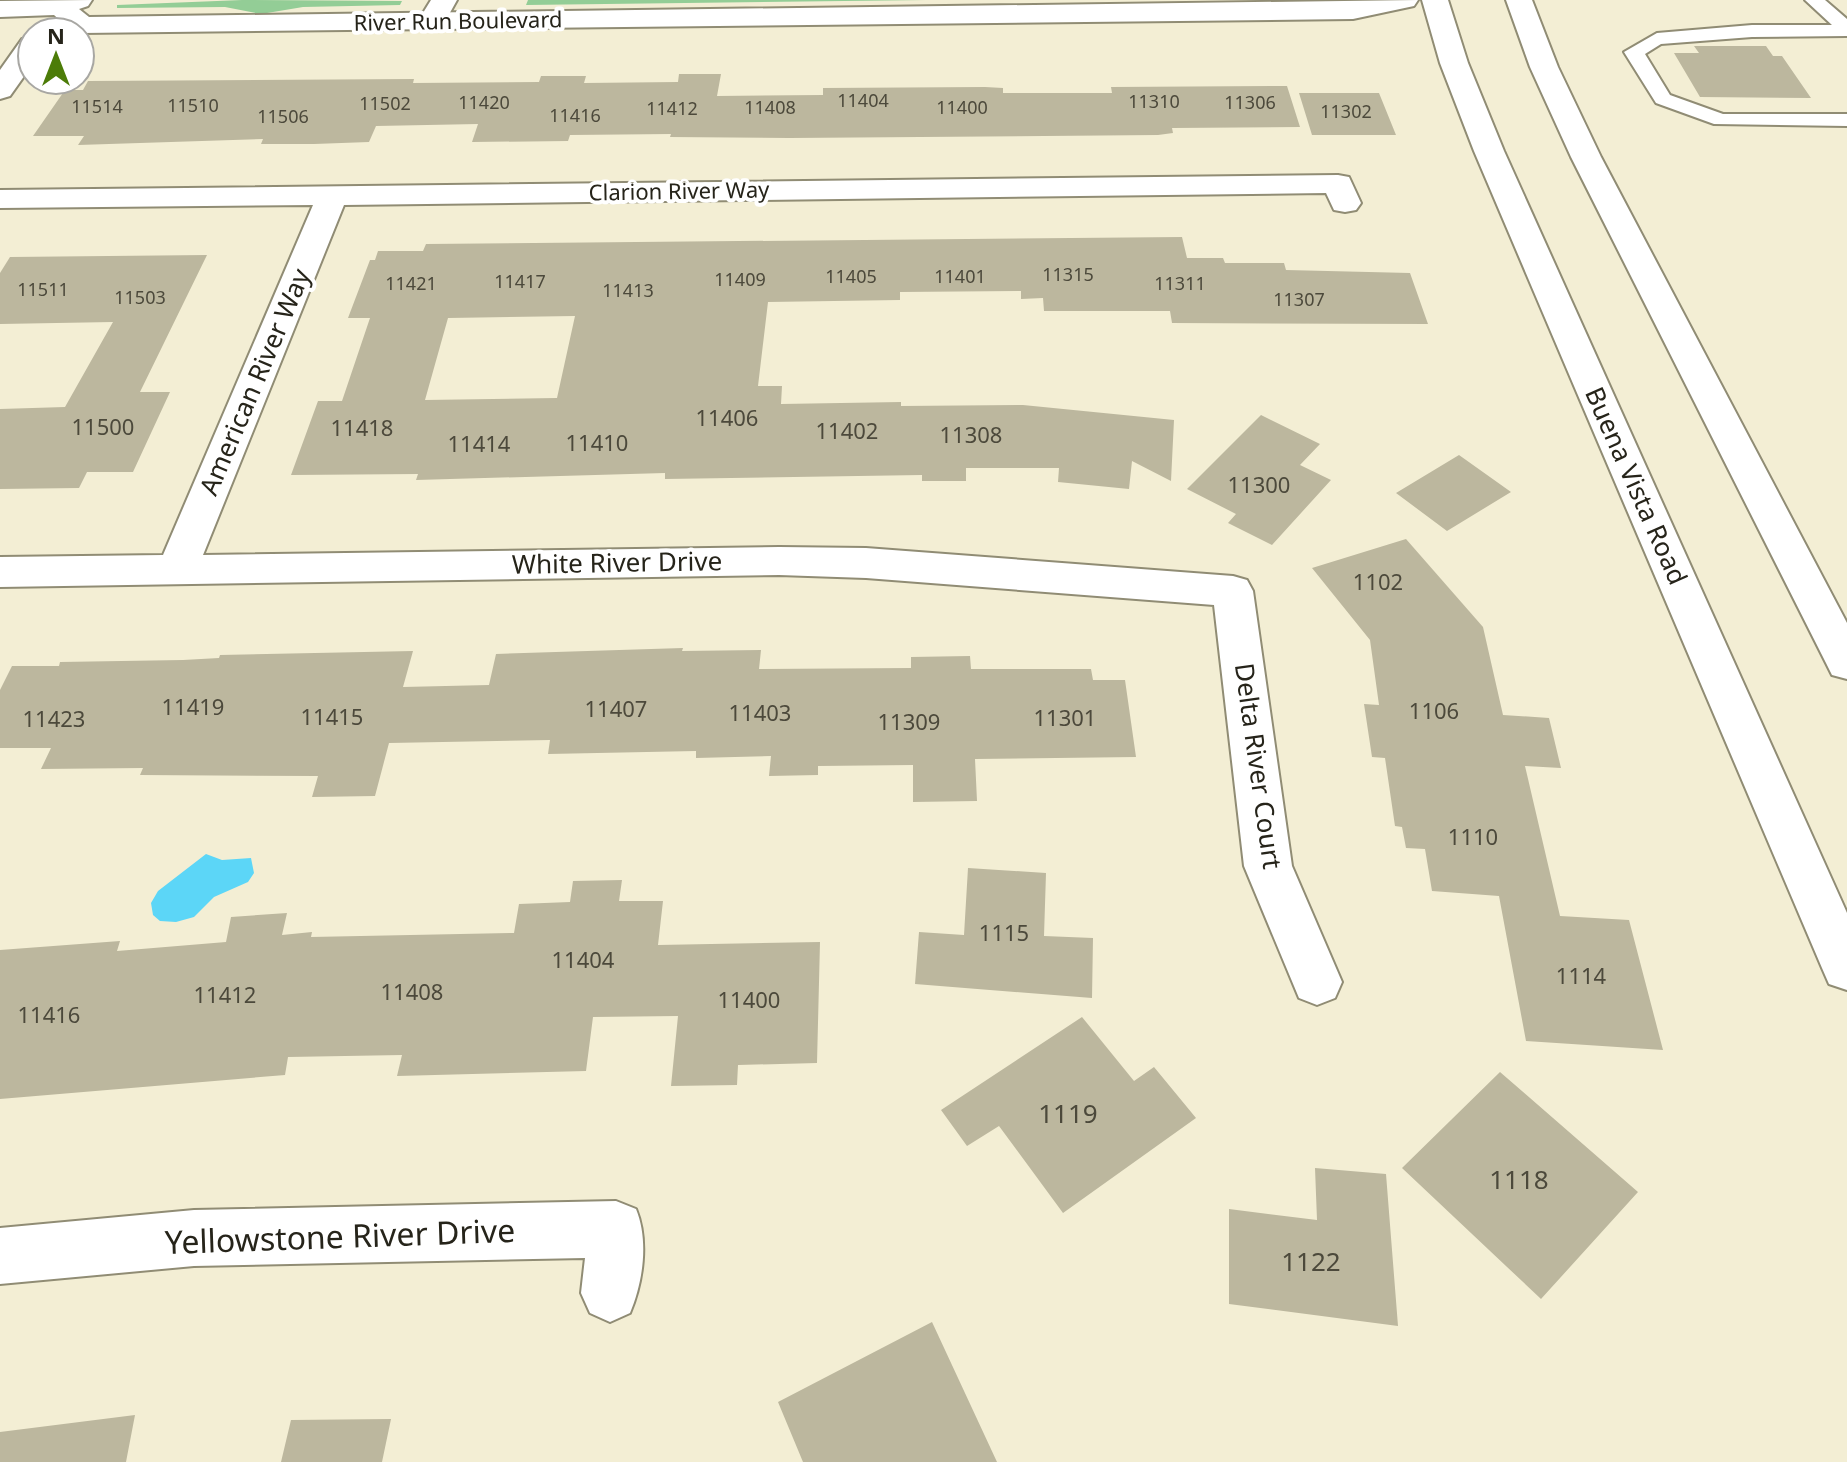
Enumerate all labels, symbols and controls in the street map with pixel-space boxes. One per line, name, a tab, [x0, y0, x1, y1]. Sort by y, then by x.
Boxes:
street label: River Run Boulevard	[353, 3, 563, 37]
north arrow	[16, 16, 96, 96]
text: N	[47, 20, 65, 50]
house number: 11404	[837, 88, 889, 112]
house number: 11310	[1128, 89, 1180, 113]
house number: 11420	[458, 90, 510, 114]
house number: 11306	[1224, 90, 1276, 114]
house number: 11502	[359, 91, 411, 115]
house number: 11510	[167, 93, 219, 117]
house number: 11514	[71, 94, 123, 118]
house number: 11408	[744, 95, 796, 119]
house number: 11400	[936, 95, 988, 119]
house number: 11412	[646, 96, 698, 120]
house number: 11302	[1320, 99, 1372, 123]
house number: 11416	[549, 103, 601, 127]
house number: 11506	[257, 104, 309, 128]
street label: Clarion River Way	[588, 173, 770, 207]
street label: American River Way	[190, 262, 318, 500]
house number: 11315	[1042, 262, 1094, 286]
house number: 11405	[825, 264, 877, 288]
house number: 11401	[934, 264, 986, 288]
house number: 11409	[714, 267, 766, 291]
house number: 11417	[494, 269, 546, 293]
house number: 11421	[385, 271, 437, 295]
house number: 11311	[1154, 271, 1206, 295]
house number: 11511	[17, 277, 69, 301]
house number: 11413	[602, 278, 654, 302]
house number: 11503	[114, 285, 166, 309]
house number: 11307	[1273, 287, 1325, 311]
street label: Buena Vista Road	[1577, 381, 1697, 590]
house number: 11406	[696, 402, 758, 432]
house number: 11500	[72, 411, 134, 441]
house number: 11418	[331, 412, 393, 442]
house number: 11402	[816, 415, 878, 445]
house number: 11308	[940, 419, 1002, 449]
house number: 11410	[566, 427, 628, 457]
house number: 11414	[448, 428, 511, 458]
house number: 11300	[1228, 469, 1290, 499]
street label: White River Drive	[512, 542, 722, 582]
house number: 1102	[1353, 566, 1403, 596]
street label: Delta River Court	[1227, 661, 1291, 871]
house number: 11419	[162, 691, 224, 721]
house number: 11407	[585, 693, 647, 723]
house number: 1106	[1409, 695, 1459, 725]
house number: 11403	[729, 697, 791, 727]
house number: 11415	[301, 701, 363, 731]
house number: 11301	[1034, 702, 1096, 732]
house number: 11423	[23, 703, 85, 733]
house number: 11309	[878, 706, 940, 736]
house number: 1110	[1448, 821, 1498, 851]
house number: 1115	[979, 917, 1029, 947]
house number: 11404	[552, 944, 615, 974]
house number: 1114	[1556, 960, 1607, 990]
house number: 11408	[381, 976, 443, 1006]
house number: 11412	[194, 979, 256, 1009]
house number: 11400	[718, 984, 780, 1014]
house number: 11416	[18, 999, 80, 1029]
house number: 1119	[1038, 1095, 1098, 1131]
house number: 1118	[1489, 1161, 1549, 1197]
street label: Yellowstone River Drive	[164, 1208, 516, 1263]
house number: 1122	[1281, 1243, 1341, 1279]

